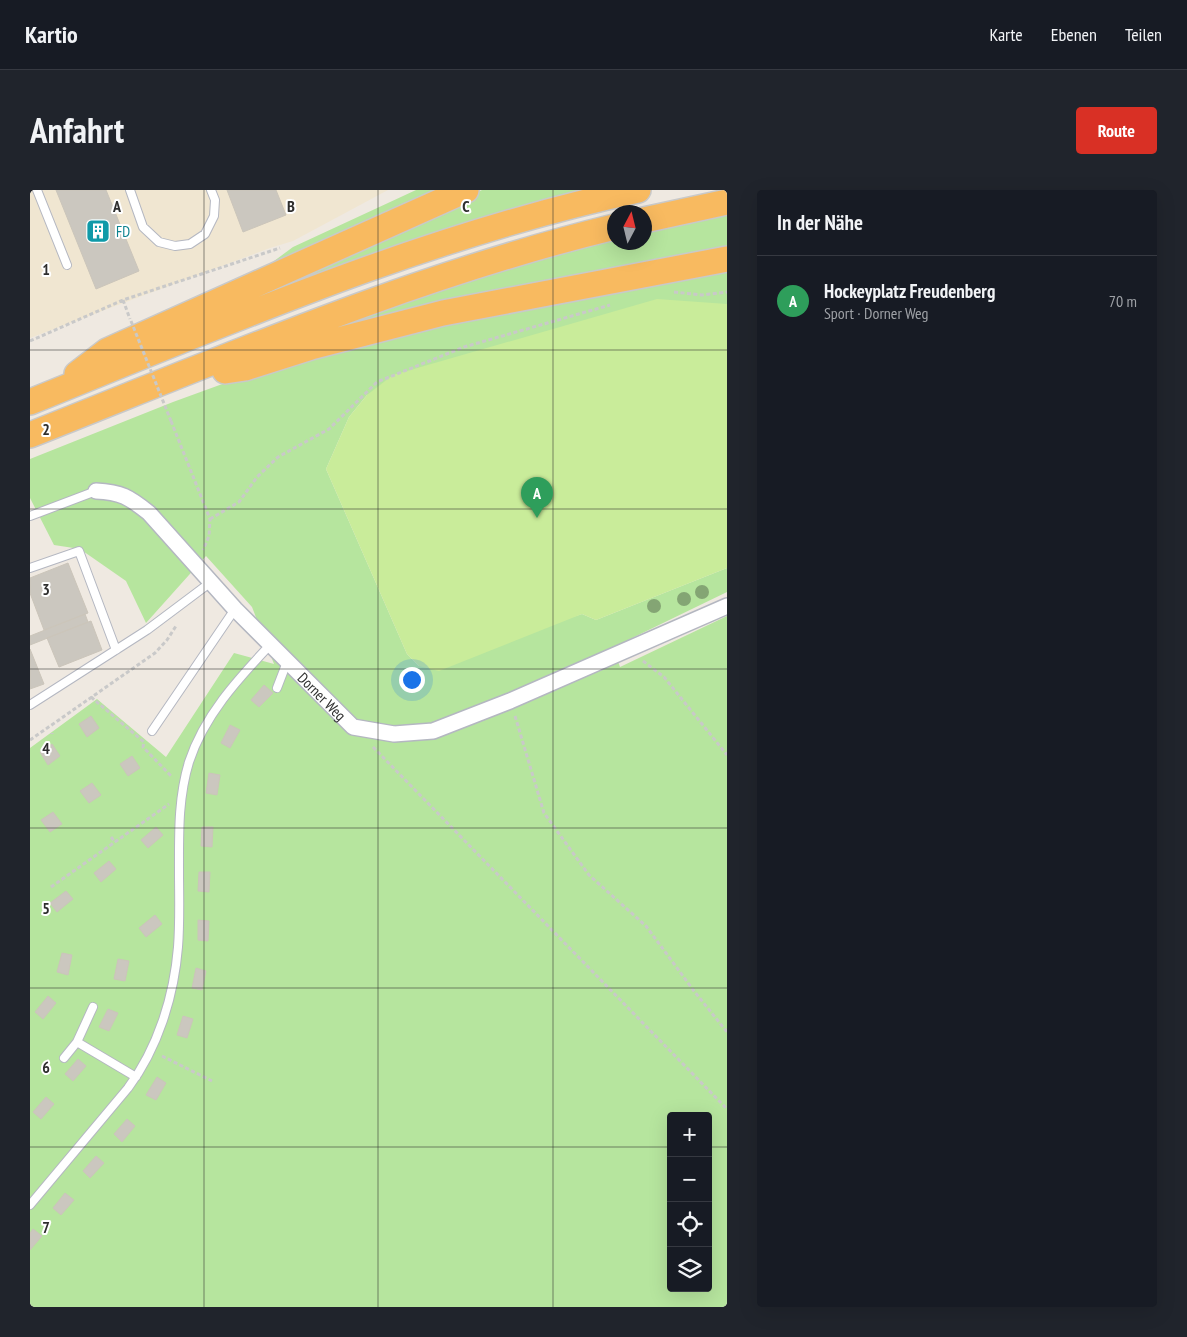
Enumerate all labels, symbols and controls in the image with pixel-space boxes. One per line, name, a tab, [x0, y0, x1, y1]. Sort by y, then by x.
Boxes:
text: Kartio	[25, 19, 78, 50]
text: Karte	[989, 23, 1023, 46]
text: Ebenen	[1051, 23, 1097, 46]
text: Teilen	[1125, 23, 1162, 46]
text: Anfahrt	[30, 107, 124, 153]
button: Route	[1076, 107, 1157, 154]
text: A	[112, 196, 122, 216]
text: B	[287, 196, 295, 216]
text: C	[462, 196, 470, 216]
north arrow	[607, 205, 652, 250]
text: In der Nähe	[777, 209, 863, 236]
building icon: FD	[85, 218, 111, 244]
place label: FD	[116, 222, 130, 241]
text: 1	[42, 259, 50, 279]
text: Hockeyplatz Freudenberg	[824, 279, 995, 303]
text: A	[789, 291, 797, 311]
text: 70 m	[1109, 291, 1137, 311]
text: Sport · Dorner Weg	[824, 303, 929, 323]
text: 2	[42, 419, 50, 439]
pin: A	[521, 477, 553, 518]
text: 3	[42, 579, 50, 599]
your location	[399, 667, 425, 693]
street label: Dorner Weg	[294, 668, 350, 724]
text: 4	[42, 738, 50, 758]
text: 5	[42, 898, 50, 918]
text: 6	[42, 1057, 50, 1077]
map controls	[667, 1112, 712, 1292]
button: +	[667, 1112, 712, 1157]
button: −	[667, 1157, 712, 1202]
button: locate	[667, 1202, 712, 1247]
text: 7	[42, 1217, 50, 1237]
button: layers	[667, 1247, 712, 1292]

